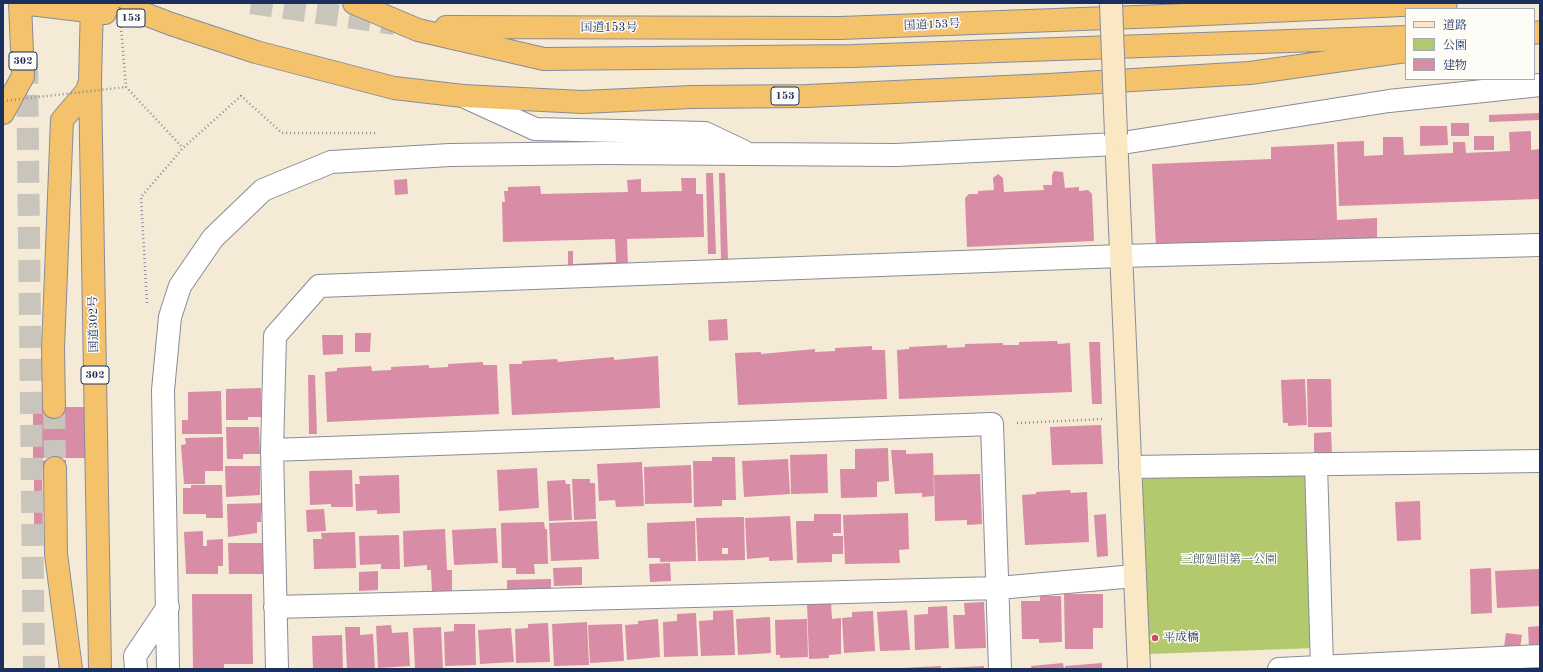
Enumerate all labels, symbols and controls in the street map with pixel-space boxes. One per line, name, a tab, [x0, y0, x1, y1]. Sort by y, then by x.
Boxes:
legend	[1405, 8, 1535, 80]
road number: 153	[117, 9, 145, 27]
street label: 国道153号	[903, 17, 961, 33]
text: 道路	[1443, 20, 1467, 32]
street label: 国道153号	[581, 21, 637, 35]
text: 公園	[1443, 40, 1467, 52]
road number: 302	[9, 52, 37, 70]
text: 建物	[1443, 60, 1467, 72]
road number: 153	[771, 87, 799, 105]
street label: 国道302号	[86, 295, 102, 353]
road number: 302	[81, 366, 109, 384]
park label: 三郎廻間第一公園	[1181, 553, 1277, 567]
place label: 平成橋	[1163, 631, 1199, 645]
marker: 平成橋	[1150, 633, 1160, 643]

